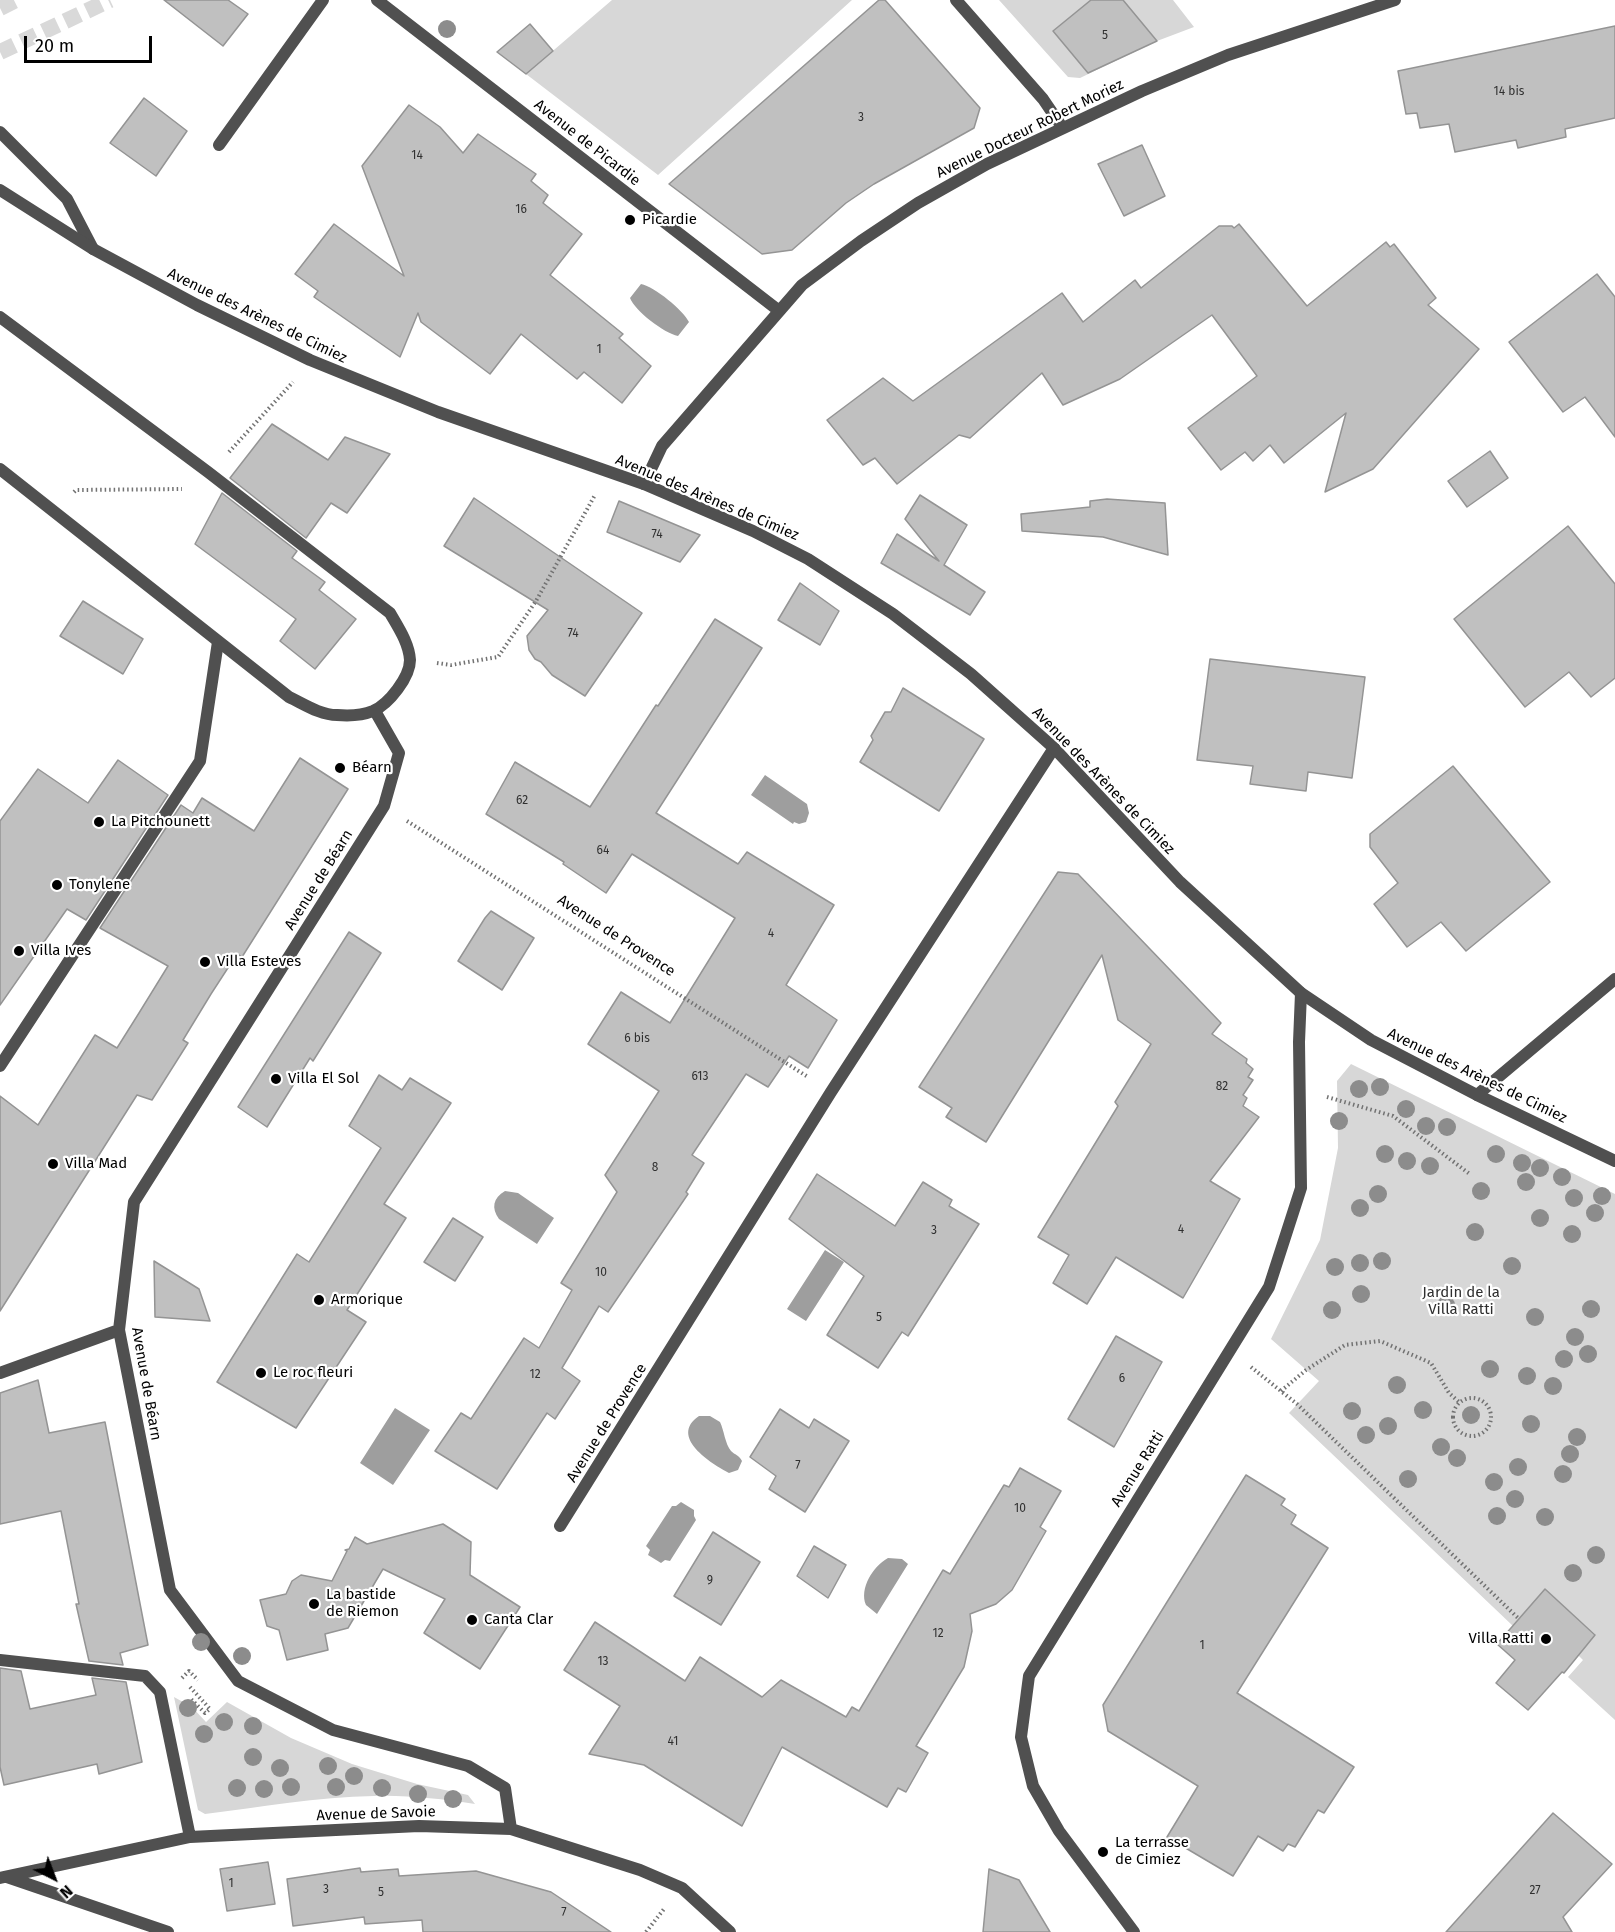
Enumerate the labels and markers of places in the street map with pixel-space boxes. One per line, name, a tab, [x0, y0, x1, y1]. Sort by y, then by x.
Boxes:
place label: Picardie	[642, 211, 697, 229]
marker: Picardie	[623, 213, 637, 227]
place label: Béarn	[352, 759, 392, 777]
marker: Béarn	[333, 761, 347, 775]
place label: La Pitchounett	[111, 813, 210, 831]
marker: La Pitchounett	[92, 815, 106, 829]
place label: Tonylene	[69, 876, 130, 894]
marker: Tonylene	[50, 878, 64, 892]
place label: Villa Ives	[31, 942, 91, 960]
marker: Villa Ives	[12, 944, 26, 958]
place label: Villa Esteves	[217, 953, 301, 971]
marker: Villa Esteves	[198, 955, 212, 969]
place label: Villa El Sol	[288, 1070, 359, 1088]
marker: Villa El Sol	[269, 1072, 283, 1086]
place label: Villa Mad	[65, 1155, 127, 1173]
marker: Villa Mad	[46, 1157, 60, 1171]
place label: Armorique	[331, 1291, 403, 1309]
marker: Armorique	[312, 1293, 326, 1307]
place label: Le roc fleuri	[273, 1364, 353, 1382]
marker: Le roc fleuri	[254, 1366, 268, 1380]
place label: La bastide de Riemon	[326, 1586, 399, 1621]
marker: La bastide de Riemon	[307, 1597, 321, 1611]
place label: Canta Clar	[484, 1611, 553, 1629]
marker: Canta Clar	[465, 1613, 479, 1627]
place label: Villa Ratti	[1468, 1630, 1534, 1648]
marker: Villa Ratti	[1539, 1632, 1553, 1646]
place label: La terrasse de Cimiez	[1115, 1834, 1189, 1869]
marker: La terrasse de Cimiez	[1096, 1845, 1110, 1859]

